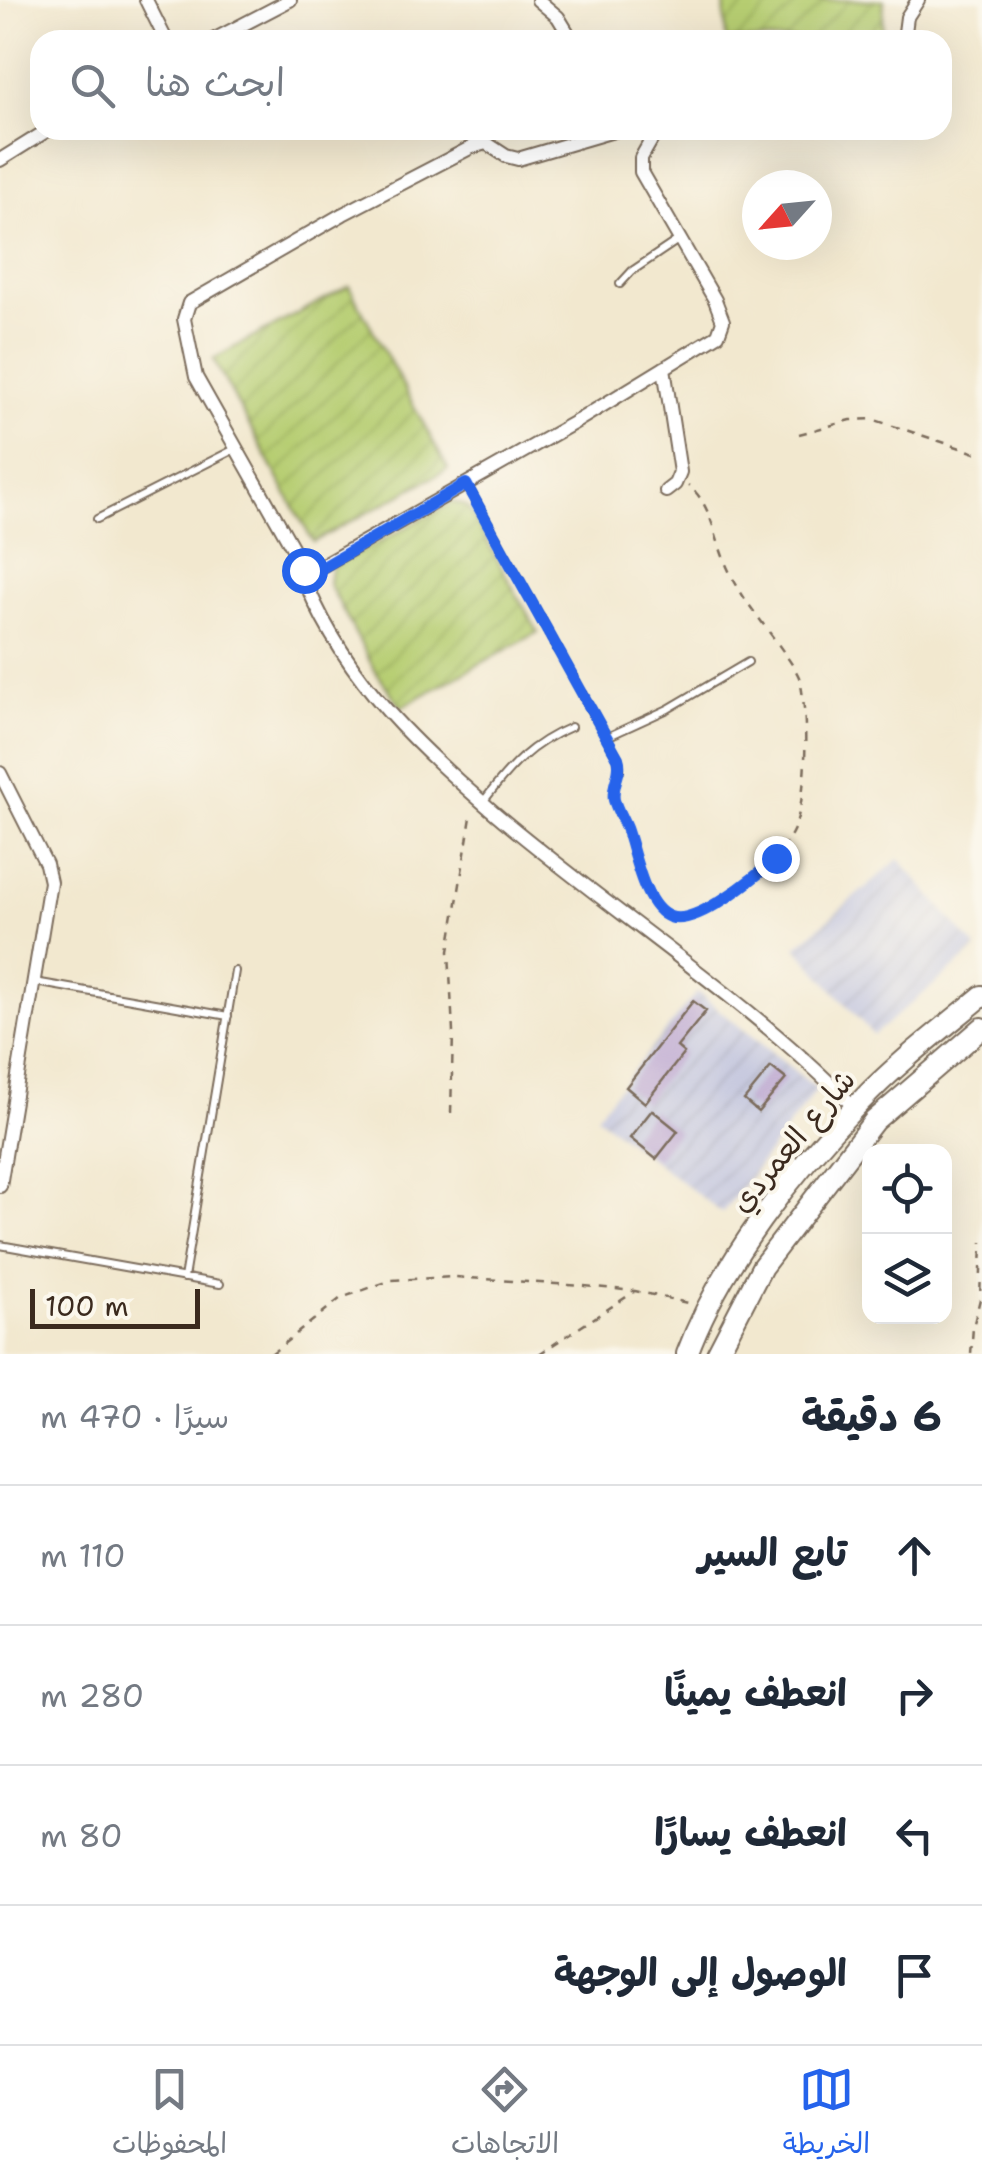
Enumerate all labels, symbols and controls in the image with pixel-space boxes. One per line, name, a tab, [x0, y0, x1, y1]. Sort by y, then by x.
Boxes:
search box	[30, 30, 952, 140]
text: ابحث هنا	[145, 57, 285, 108]
icon: search	[65, 58, 120, 113]
north arrow	[742, 170, 832, 260]
route start	[282, 548, 328, 594]
route end	[754, 836, 800, 882]
street label: شارع العمردي	[721, 1060, 865, 1222]
map controls	[862, 1144, 952, 1324]
button: locate	[862, 1144, 952, 1234]
button: layers	[862, 1234, 952, 1324]
scale bar	[30, 1284, 200, 1328]
text: 100 m	[45, 1287, 129, 1325]
text: 6 دقيقة	[801, 1388, 942, 1444]
text: سيرًا · 470 m	[40, 1395, 229, 1438]
text: تابع السير	[699, 1527, 847, 1578]
icon: ahead	[887, 1528, 942, 1583]
text: 110 m	[40, 1534, 126, 1577]
text: انعطف يمينًا	[664, 1667, 847, 1718]
icon: right	[887, 1668, 942, 1723]
text: 280 m	[40, 1674, 144, 1717]
text: انعطف يسارًا	[654, 1807, 847, 1858]
icon: left	[887, 1808, 942, 1863]
text: 80 m	[40, 1814, 123, 1857]
text: الوصول إلى الوجهة	[554, 1947, 847, 1998]
icon: arrive	[887, 1948, 942, 2003]
tab: المحفوظات	[112, 2062, 227, 2168]
tab: الاتجاهات	[451, 2062, 559, 2168]
tab: الخريطة	[783, 2062, 870, 2168]

